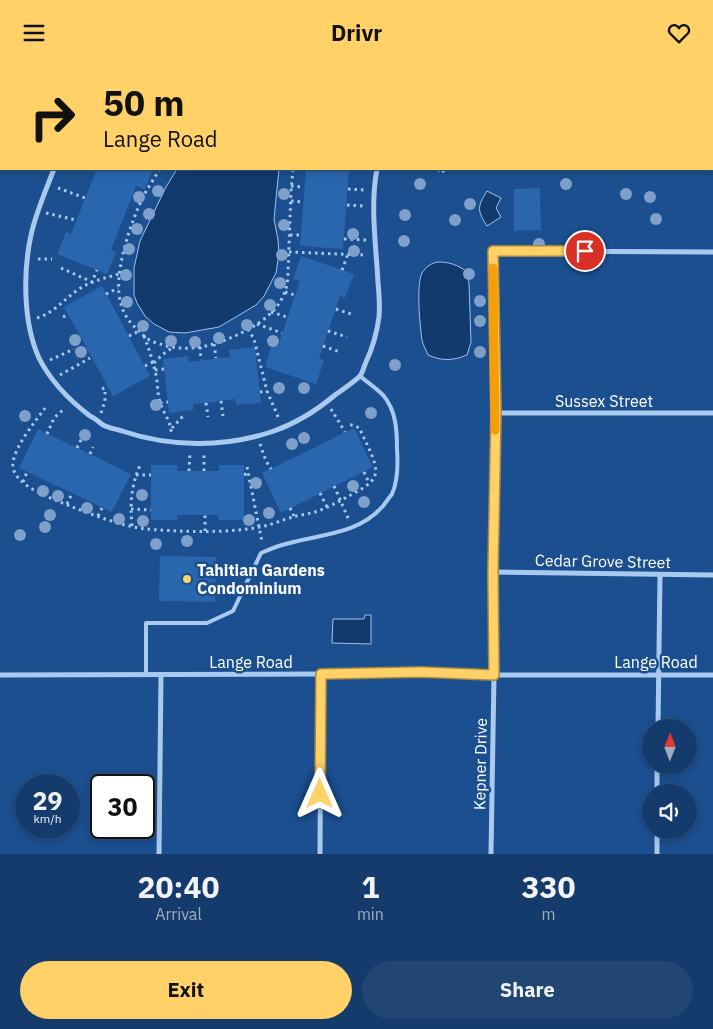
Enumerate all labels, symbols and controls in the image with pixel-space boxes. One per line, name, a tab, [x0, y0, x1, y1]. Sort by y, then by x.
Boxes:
text: Drivr	[331, 18, 382, 47]
icon: menu	[20, 19, 48, 47]
icon: heart	[665, 19, 693, 47]
text: 50 m	[103, 80, 185, 126]
icon: right	[20, 85, 85, 150]
text: Lange Road	[103, 124, 218, 153]
pin	[564, 230, 606, 272]
icon: arrive	[571, 237, 599, 265]
street label: Sussex Street	[555, 391, 653, 411]
street label: Cedar Grove Street	[535, 550, 671, 572]
place label: Tahitian Gardens Condominium	[197, 560, 325, 598]
marker: Tahitian Gardens Condominium	[181, 573, 193, 585]
street label: Lange Road	[209, 652, 293, 672]
street label: Lange Road	[614, 652, 698, 672]
street label: Kepner Drive	[469, 717, 491, 810]
north arrow	[642, 719, 698, 774]
map controls	[642, 719, 697, 839]
position arrow	[293, 767, 345, 819]
speed limit sign: 30	[90, 774, 155, 839]
text: 29	[32, 784, 63, 817]
button: sound	[642, 784, 697, 839]
text: km/h	[33, 811, 62, 826]
text: 20:40	[138, 867, 219, 906]
text: 1	[361, 867, 379, 906]
text: 330	[521, 867, 575, 906]
text: Arrival	[155, 904, 202, 924]
text: min	[357, 904, 384, 924]
text: m	[541, 904, 555, 924]
button: Exit	[20, 961, 352, 1019]
button: Share	[362, 961, 693, 1019]

